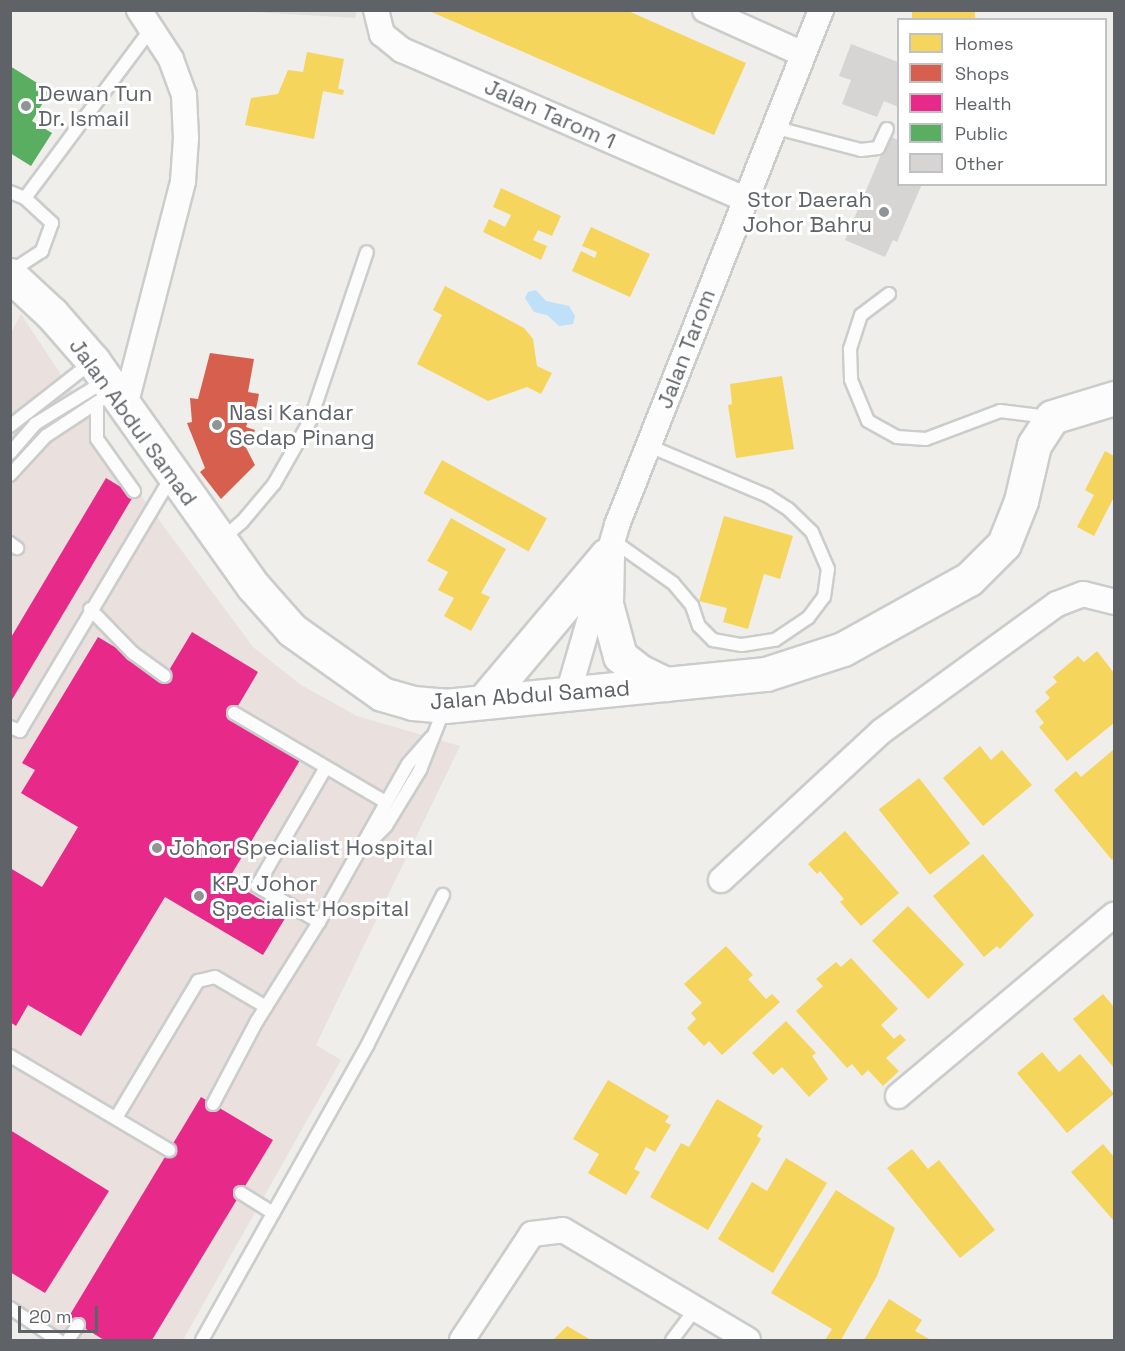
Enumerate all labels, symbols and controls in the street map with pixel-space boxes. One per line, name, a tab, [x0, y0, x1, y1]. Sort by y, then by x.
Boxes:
legend	[897, 18, 1107, 186]
text: Homes	[955, 32, 1014, 55]
text: Shops	[955, 62, 1009, 85]
street label: Jalan Tarom 1	[480, 73, 620, 155]
place label: Dewan Tun Dr. Ismail	[38, 80, 153, 132]
text: Health	[955, 92, 1012, 115]
marker: Dewan Tun Dr. Ismail	[19, 99, 33, 113]
text: Public	[955, 122, 1008, 145]
text: Other	[955, 152, 1004, 175]
place label: Stor Daerah Johor Bahru	[742, 186, 872, 237]
marker: Stor Daerah Johor Bahru	[877, 205, 891, 219]
street label: Jalan Tarom	[651, 285, 721, 413]
street label: Jalan Abdul Samad	[63, 333, 203, 511]
place label: Nasi Kandar Sedap Pinang	[229, 399, 375, 451]
marker: Nasi Kandar Sedap Pinang	[210, 418, 224, 432]
street label: Jalan Abdul Samad	[429, 675, 631, 715]
place label: Johor Specialist Hospital	[169, 835, 433, 861]
marker: Johor Specialist Hospital	[150, 841, 164, 855]
place label: KPJ Johor Specialist Hospital	[212, 870, 409, 921]
marker: KPJ Johor Specialist Hospital	[190, 887, 208, 905]
scale bar	[21, 1294, 100, 1332]
text: 20 m	[29, 1305, 72, 1328]

